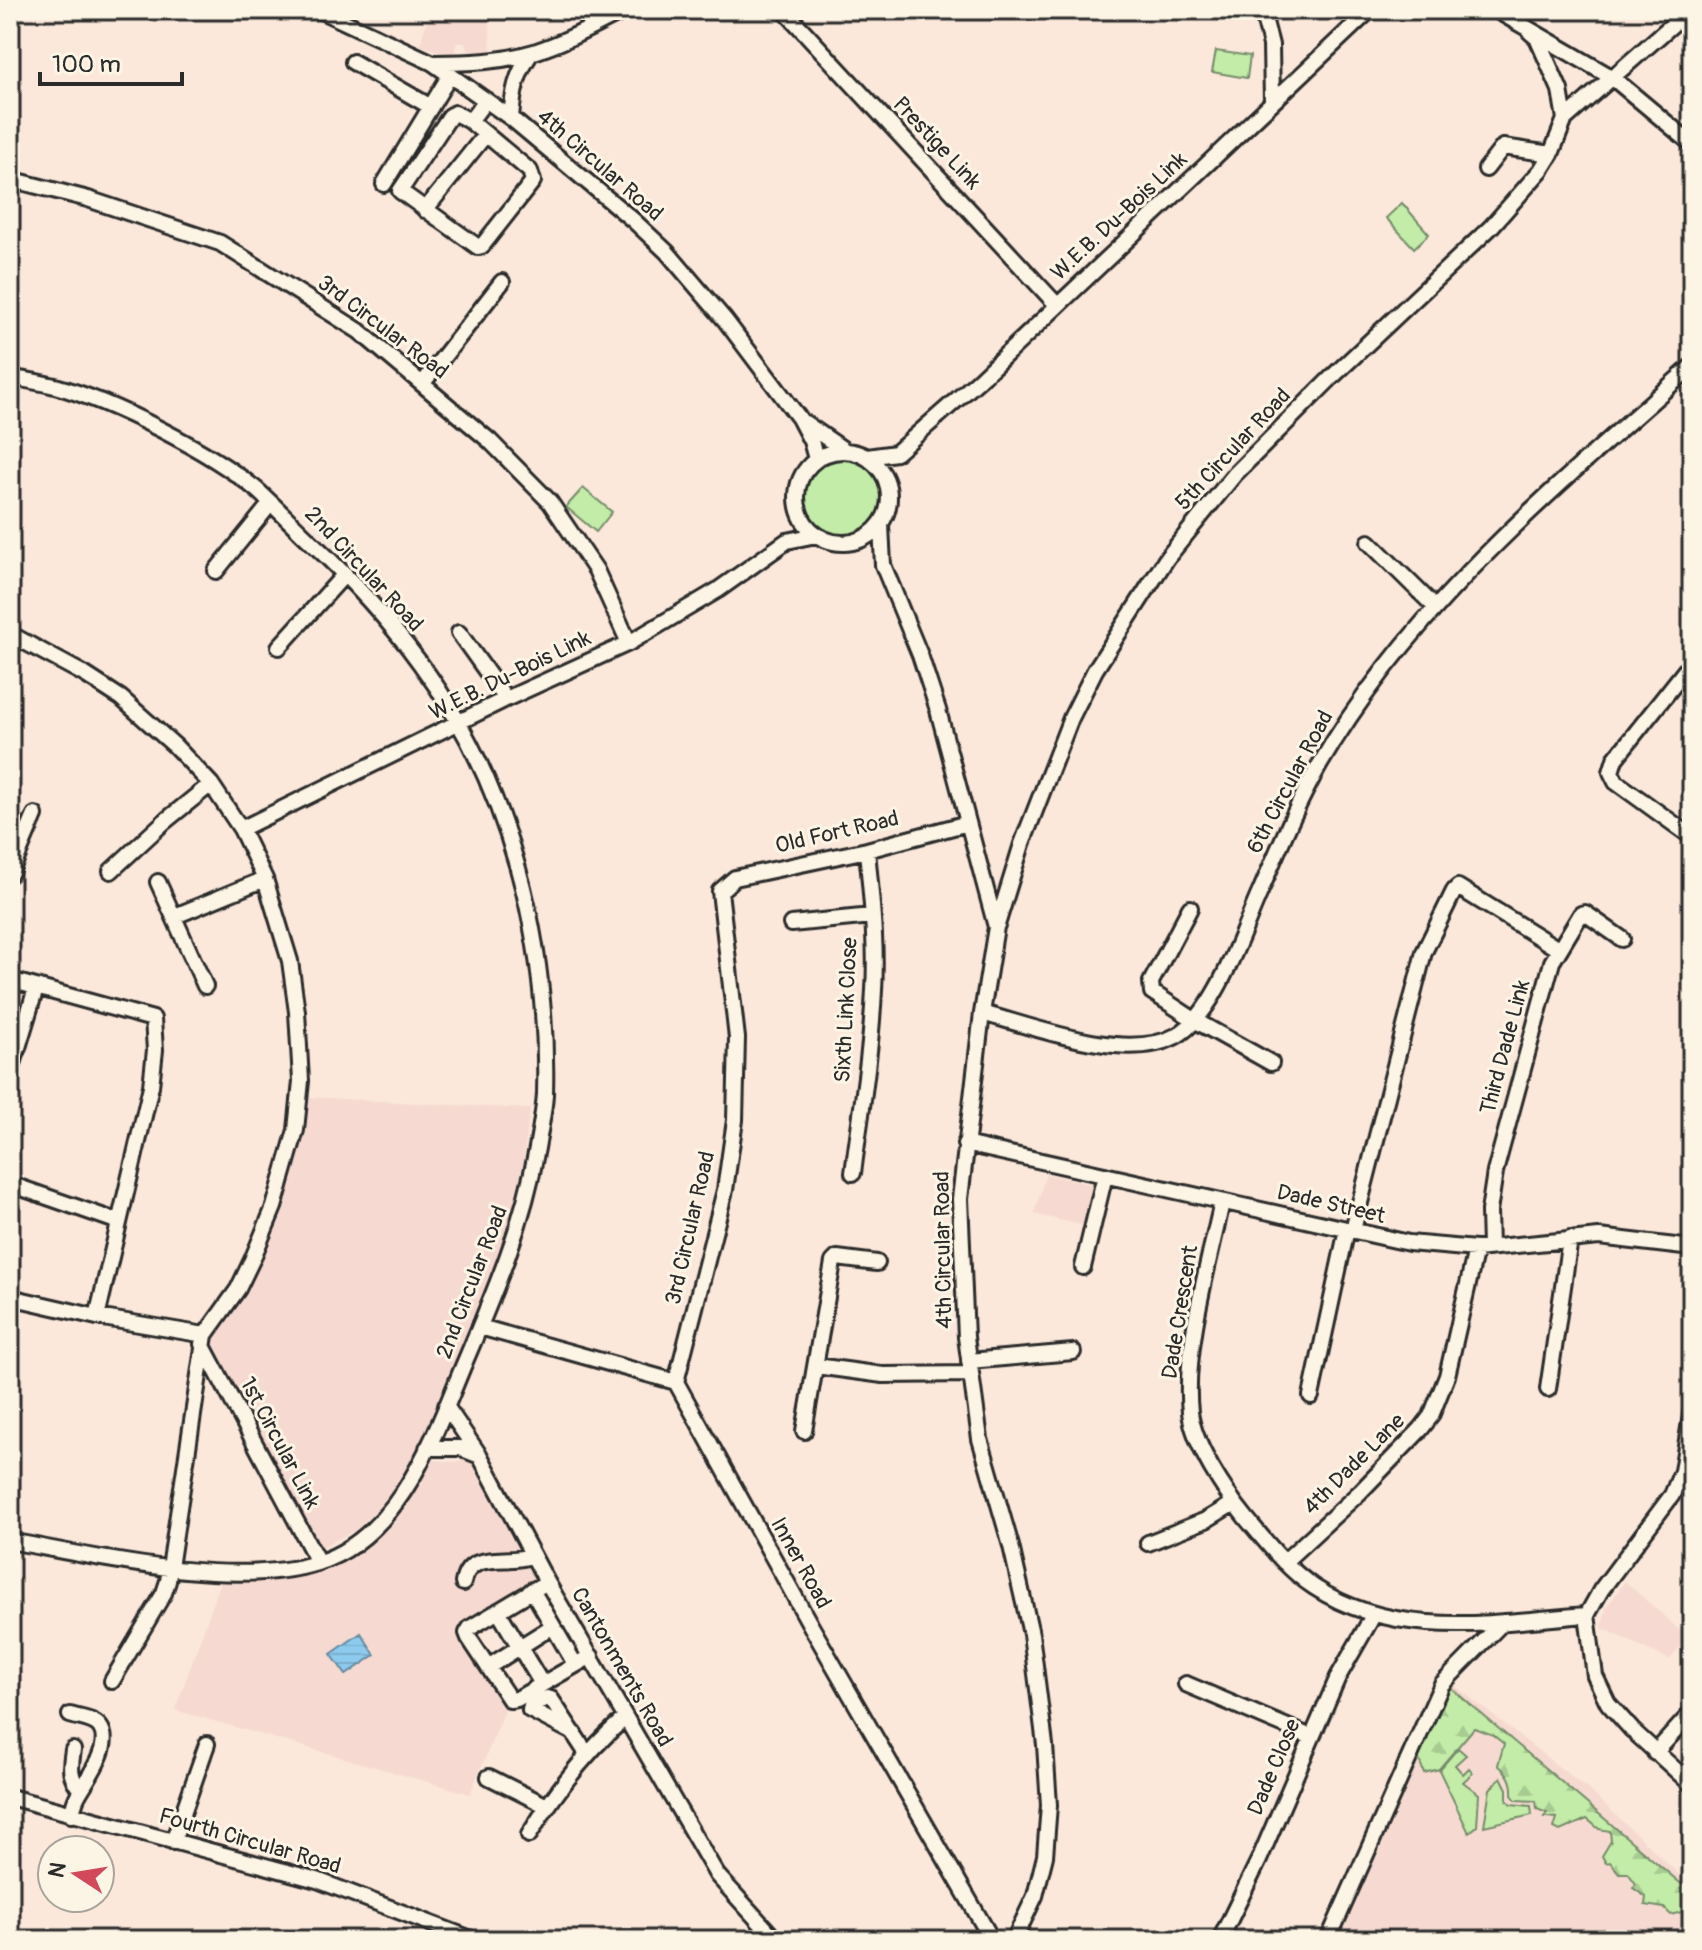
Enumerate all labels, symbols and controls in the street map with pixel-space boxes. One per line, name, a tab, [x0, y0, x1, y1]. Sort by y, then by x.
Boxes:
scale bar	[40, 36, 182, 86]
text: 100 m	[52, 50, 121, 79]
street label: Prestige Link	[887, 91, 987, 195]
street label: 4th Circular Road	[531, 103, 669, 227]
street label: W.E.B. Du-Bois Link	[1045, 146, 1193, 286]
street label: 3rd Circular Road	[312, 269, 454, 385]
street label: 5th Circular Road	[1169, 382, 1297, 516]
street label: 2nd Circular Road	[299, 500, 429, 638]
street label: W.E.B. Du-Bois Link	[425, 624, 595, 726]
street label: 6th Circular Road	[1241, 706, 1339, 858]
street label: Old Fort Road	[773, 804, 901, 860]
street label: Sixth Link Close	[828, 936, 864, 1083]
street label: Third Dade Link	[1474, 977, 1536, 1117]
street label: 3rd Circular Road	[659, 1149, 721, 1307]
street label: 4th Circular Road	[928, 1171, 958, 1329]
street label: Dade Street	[1274, 1178, 1388, 1230]
street label: 2nd Circular Road	[430, 1202, 514, 1362]
street label: Dade Crescent	[1156, 1243, 1204, 1381]
street label: 1st Circular Link	[233, 1372, 327, 1514]
street label: 4th Dade Lane	[1297, 1407, 1411, 1521]
street label: Inner Road	[764, 1512, 838, 1614]
street label: Cantonments Road	[565, 1582, 679, 1752]
street label: Dade Close	[1241, 1714, 1307, 1819]
street label: Fourth Circular Road	[156, 1802, 344, 1880]
north arrow	[36, 1834, 116, 1914]
text: N	[42, 1860, 73, 1880]

